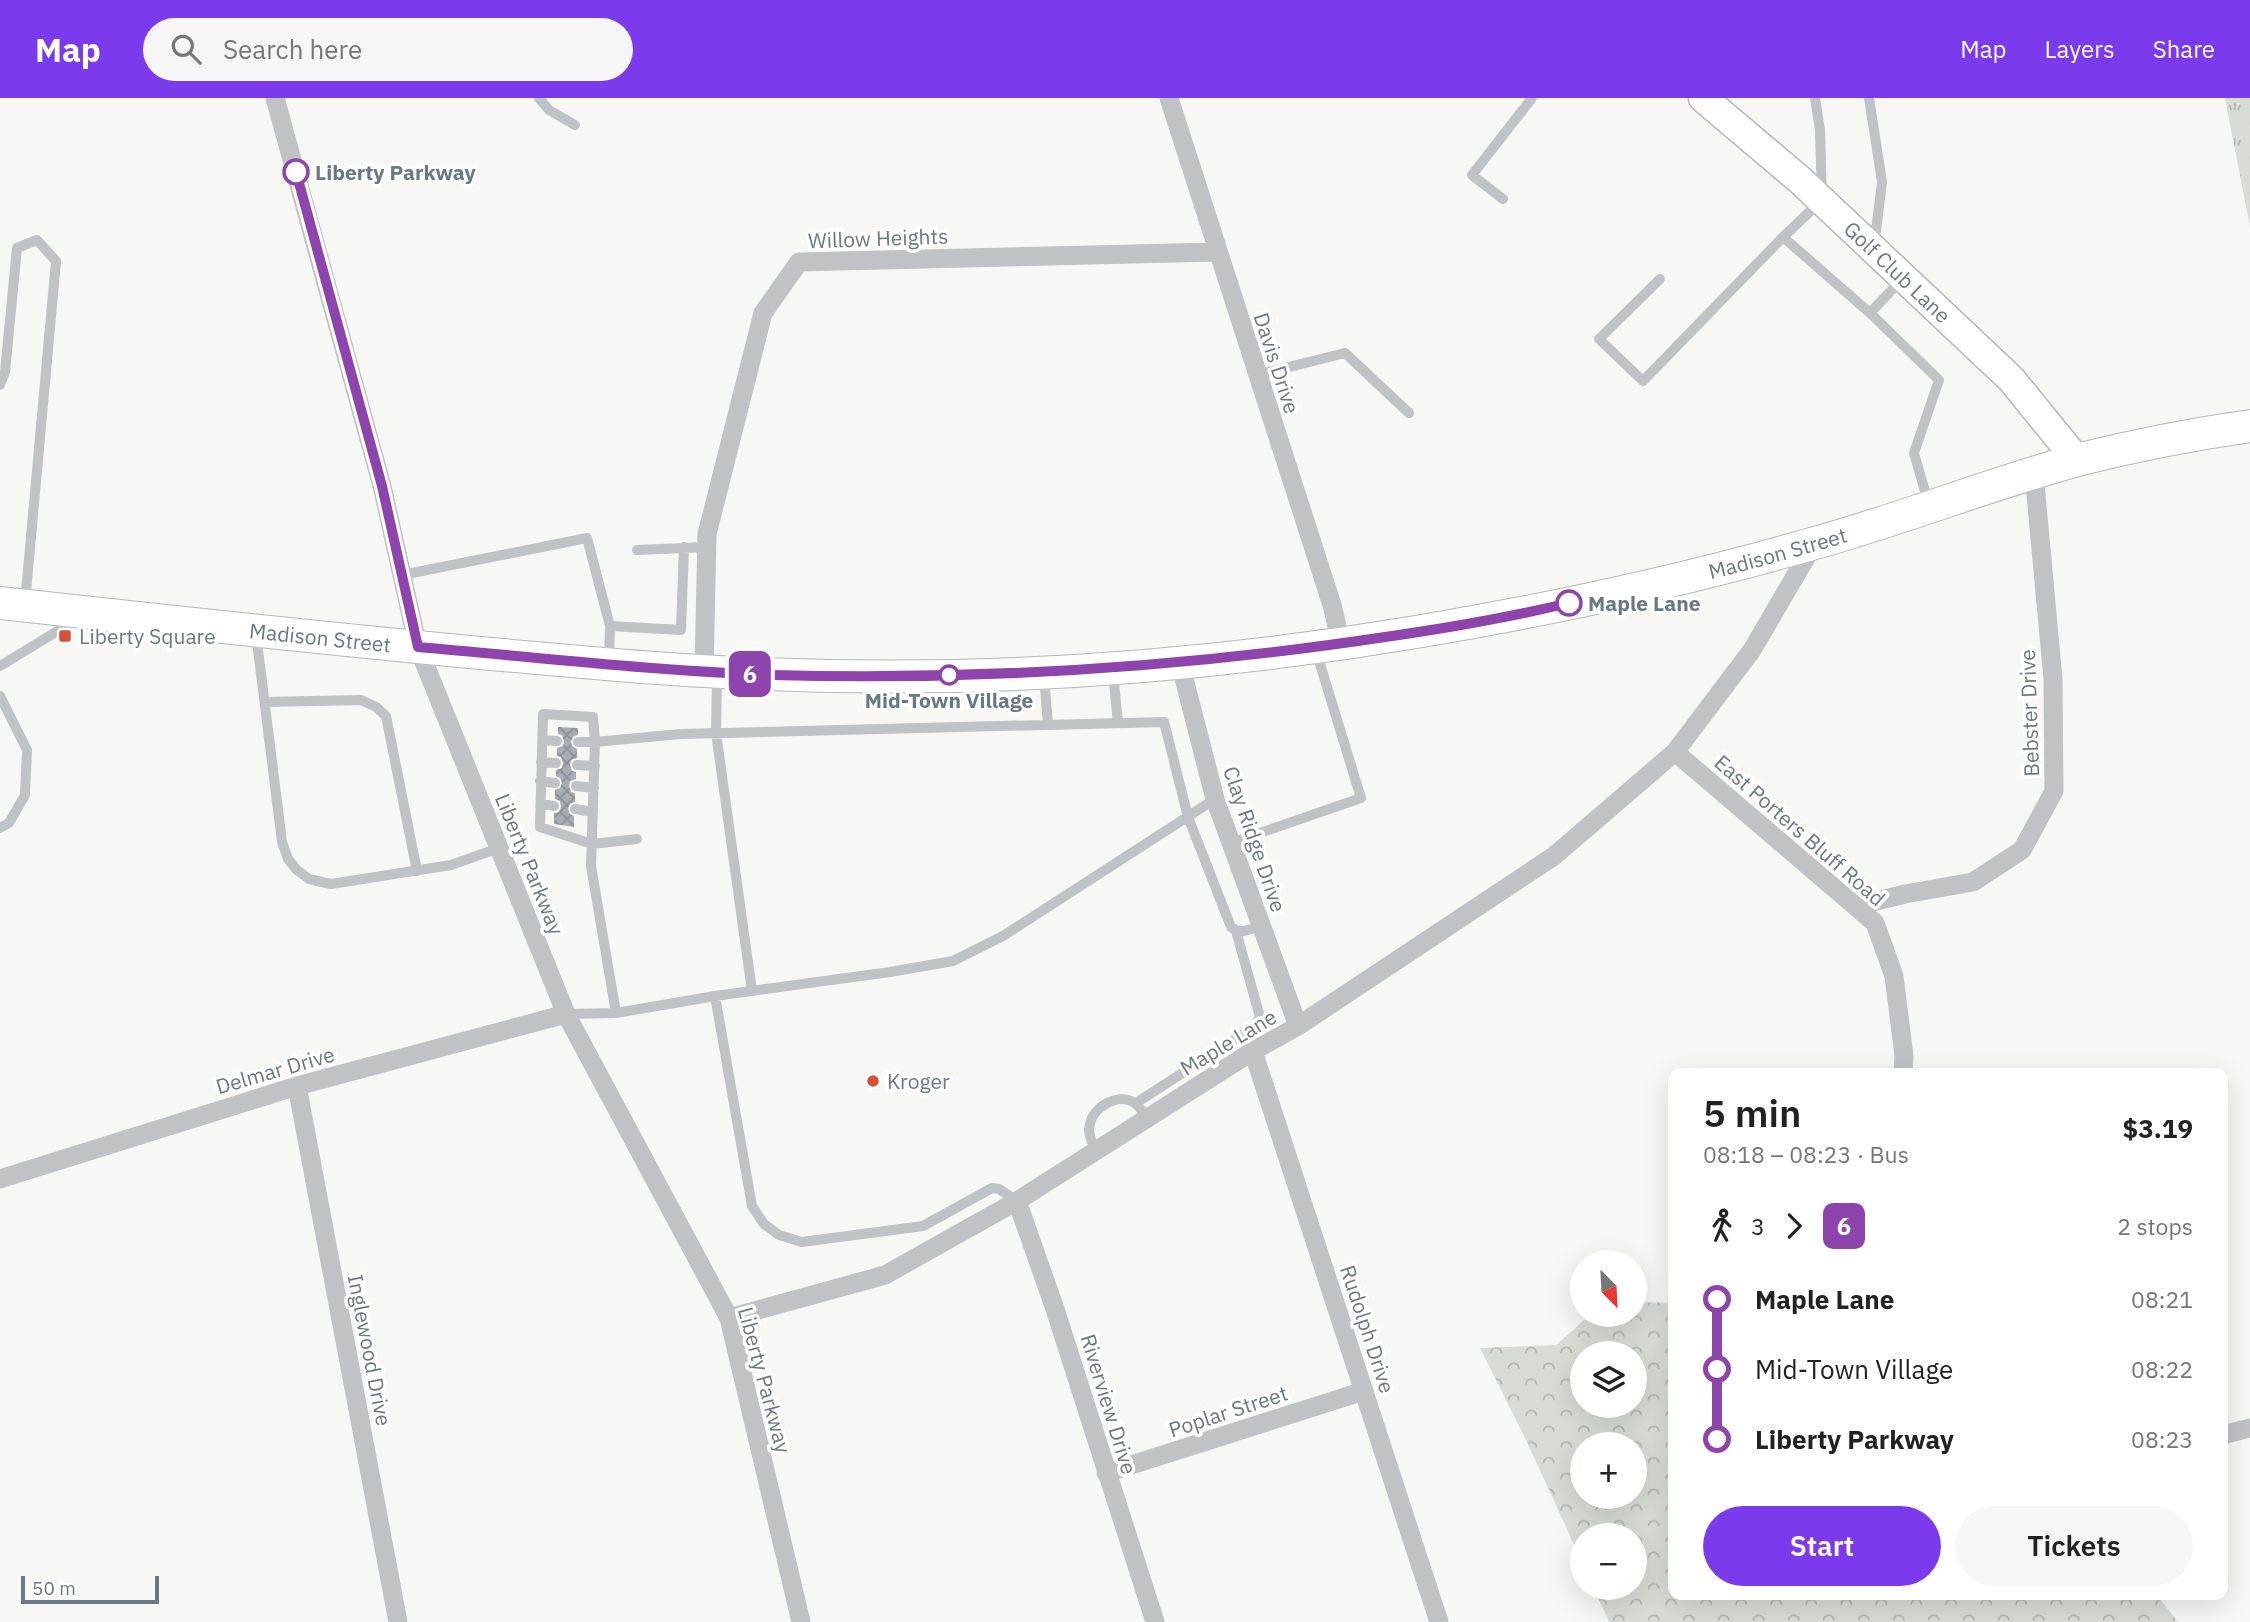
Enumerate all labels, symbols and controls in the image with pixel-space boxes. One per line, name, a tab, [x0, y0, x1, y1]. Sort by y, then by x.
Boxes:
search box	[143, 18, 633, 81]
text: Map	[35, 28, 101, 71]
icon: search	[167, 30, 205, 68]
text: Search here	[223, 32, 362, 66]
text: Map	[1960, 33, 2007, 65]
text: Layers	[2045, 33, 2115, 65]
text: Share	[2153, 33, 2215, 65]
place label: Liberty Parkway	[315, 158, 477, 186]
marker: Liberty Parkway	[283, 159, 309, 185]
street label: Golf Club Lane	[1838, 215, 1957, 329]
street label: Willow Heights	[807, 222, 949, 254]
street label: Davis Drive	[1248, 309, 1306, 417]
street label: Madison Street	[1705, 521, 1850, 585]
place label: Maple Lane	[1588, 589, 1701, 617]
marker: Maple Lane	[1556, 590, 1582, 616]
street label: Madison Street	[248, 616, 392, 658]
place label: Liberty Square	[79, 622, 216, 650]
marker: Liberty Square	[57, 628, 73, 644]
street label: Bebster Drive	[2013, 649, 2045, 777]
line badge: 6	[727, 651, 773, 697]
text: 6	[743, 658, 757, 690]
marker: Mid-Town Village	[939, 665, 959, 685]
place label: Mid-Town Village	[865, 686, 1033, 714]
street label: East Porters Bluff Road	[1709, 748, 1891, 912]
street label: Clay Ridge Drive	[1217, 762, 1293, 916]
street label: Liberty Parkway	[489, 789, 571, 939]
street label: Maple Lane	[1175, 1002, 1281, 1082]
street label: Delmar Drive	[212, 1040, 338, 1100]
place label: Kroger	[887, 1067, 950, 1095]
marker: Kroger	[865, 1073, 881, 1089]
text: 5 min	[1703, 1088, 1801, 1137]
text: $3.19	[2123, 1111, 2193, 1145]
text: 08:18 – 08:23 · Bus	[1703, 1139, 1909, 1169]
icon: walk	[1703, 1207, 1741, 1245]
icon: forward	[1775, 1207, 1813, 1245]
text: 6	[1837, 1210, 1851, 1242]
text: 3	[1751, 1211, 1765, 1241]
text: 2 stops	[2117, 1211, 2193, 1241]
north arrow	[1570, 1250, 1647, 1326]
map controls	[1570, 1250, 1647, 1600]
street label: Rudolph Drive	[1334, 1262, 1402, 1396]
street label: Inglewood Drive	[342, 1272, 398, 1428]
text: Maple Lane	[1755, 1282, 1894, 1316]
text: 08:21	[2131, 1284, 2193, 1314]
street label: Liberty Parkway	[732, 1304, 798, 1457]
street label: Riverview Drive	[1074, 1331, 1144, 1477]
button: layers	[1570, 1341, 1647, 1418]
text: Mid-Town Village	[1755, 1352, 1953, 1386]
text: 08:22	[2131, 1354, 2193, 1384]
street label: Poplar Street	[1165, 1379, 1291, 1443]
text: Liberty Parkway	[1755, 1422, 1954, 1456]
text: 08:23	[2131, 1424, 2193, 1454]
button: +	[1570, 1432, 1647, 1509]
button: Start	[1703, 1506, 1941, 1586]
button: Tickets	[1955, 1506, 2193, 1586]
button: −	[1570, 1523, 1647, 1600]
scale bar	[21, 1573, 159, 1605]
text: 50 m	[32, 1576, 76, 1600]

